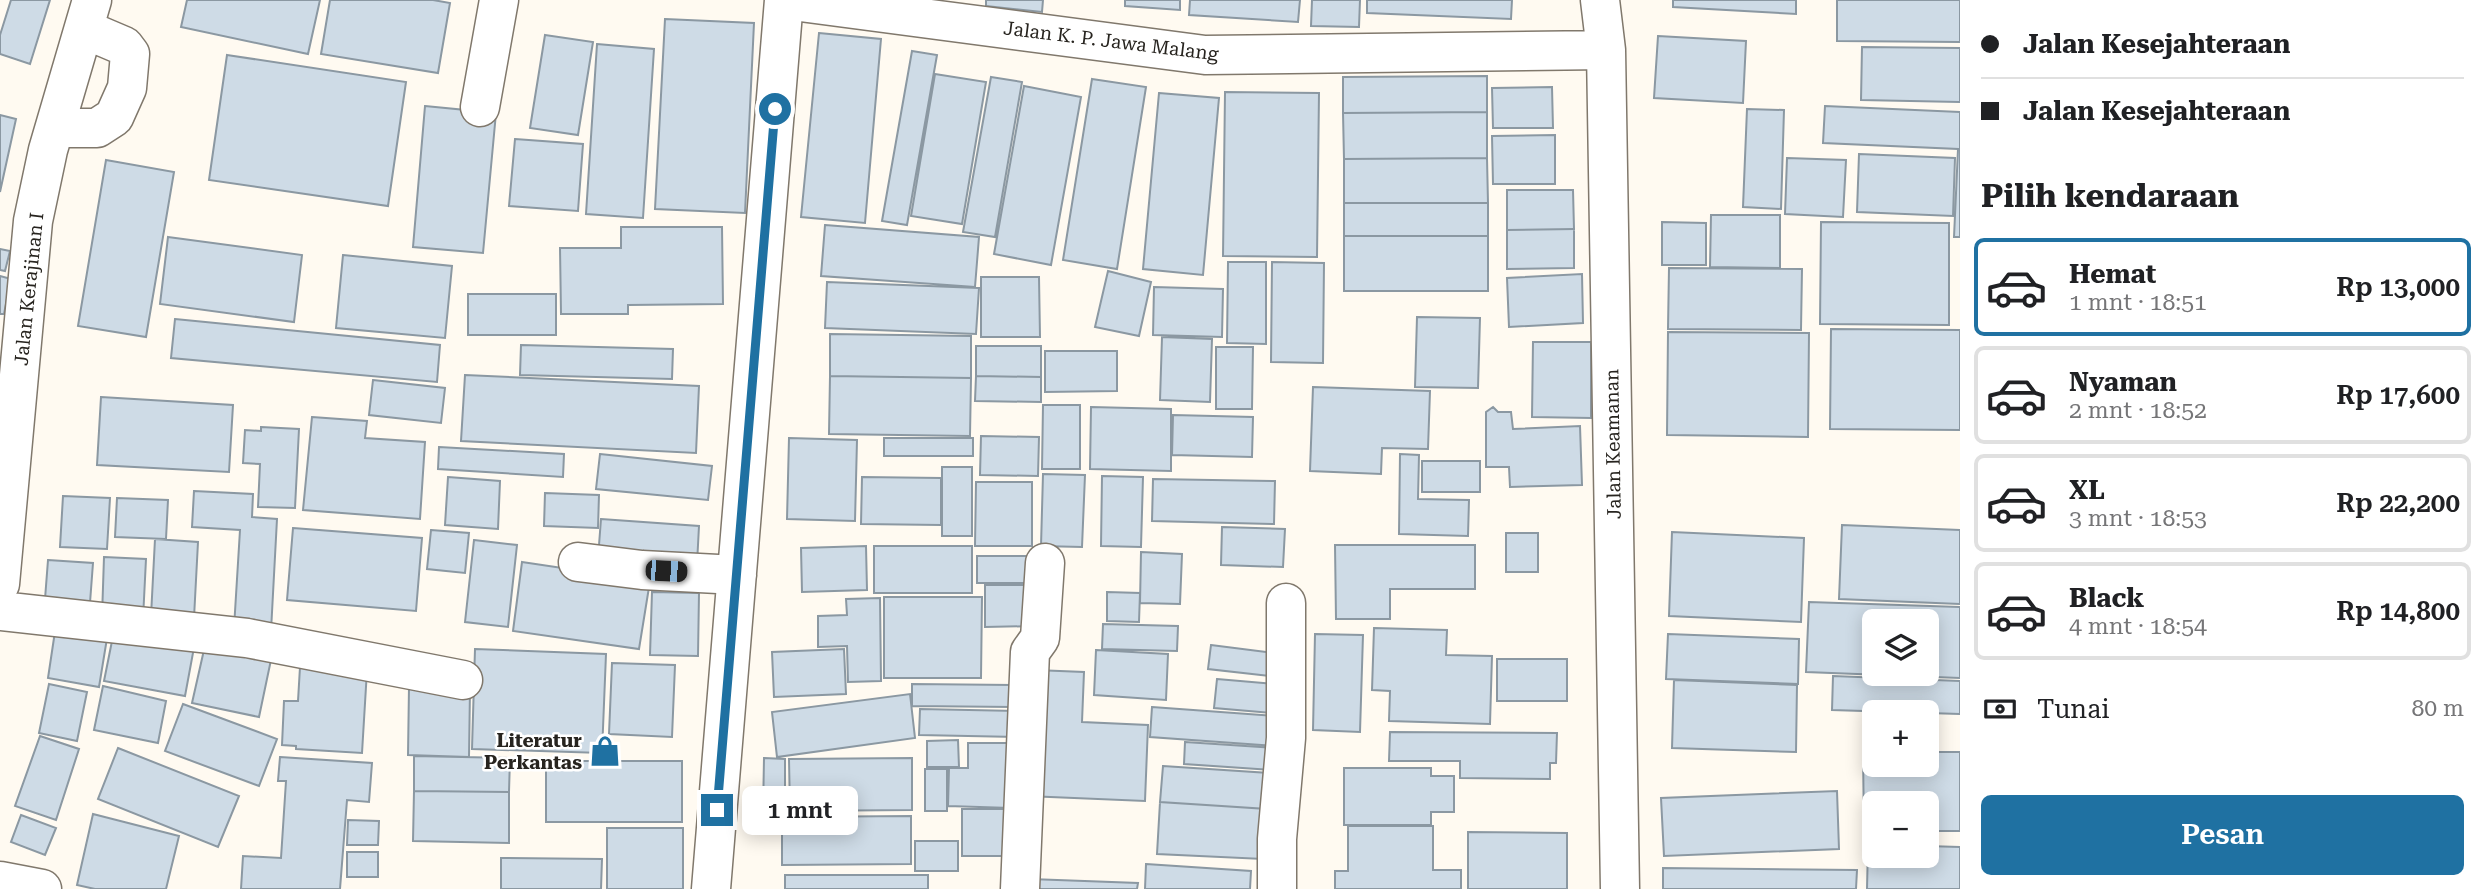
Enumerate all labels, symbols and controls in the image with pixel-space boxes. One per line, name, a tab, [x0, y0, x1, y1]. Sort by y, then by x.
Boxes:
street label: Jalan K. P. Jawa Malang	[1002, 16, 1220, 66]
text: Jalan Kesejahteraan	[2023, 29, 2290, 59]
route start	[759, 93, 791, 125]
text: Jalan Kesejahteraan	[2023, 96, 2290, 126]
text: Pilih kendaraan	[1981, 177, 2239, 215]
street label: Jalan Kerajinan I	[10, 211, 48, 367]
icon: car	[1985, 256, 2048, 319]
text: Hemat	[2069, 259, 2156, 289]
text: Rp 13,000	[2336, 272, 2460, 302]
text: 1 mnt · 18:51	[2069, 289, 2207, 316]
icon: car	[1985, 364, 2048, 427]
text: Nyaman	[2069, 367, 2177, 397]
street label: Jalan Keamanan	[1600, 369, 1626, 519]
text: Rp 17,600	[2336, 380, 2460, 410]
text: 2 mnt · 18:52	[2069, 397, 2207, 424]
icon: car	[1985, 472, 2048, 535]
text: XL	[2069, 475, 2105, 505]
text: Rp 22,200	[2336, 488, 2460, 518]
text: 3 mnt · 18:53	[2069, 505, 2207, 532]
car	[645, 559, 688, 583]
icon: car	[1985, 580, 2048, 643]
text: Black	[2069, 583, 2144, 613]
text: Rp 14,800	[2336, 596, 2460, 626]
map controls	[1862, 609, 1939, 868]
button: layers	[1862, 609, 1939, 686]
text: 4 mnt · 18:54	[2069, 613, 2207, 640]
icon: cash	[1981, 690, 2019, 728]
text: Tunai	[2037, 694, 2110, 724]
text: 80 m	[2411, 695, 2464, 722]
button: +	[1862, 700, 1939, 777]
place label: Literatur Perkantas	[484, 729, 582, 774]
shop icon: Literatur Perkantas	[588, 734, 622, 768]
callout: 1 mnt	[742, 786, 857, 834]
button: −	[1862, 791, 1939, 868]
route end	[701, 794, 733, 826]
button: Pesan	[1981, 795, 2464, 875]
text: 1 mnt	[768, 797, 832, 824]

